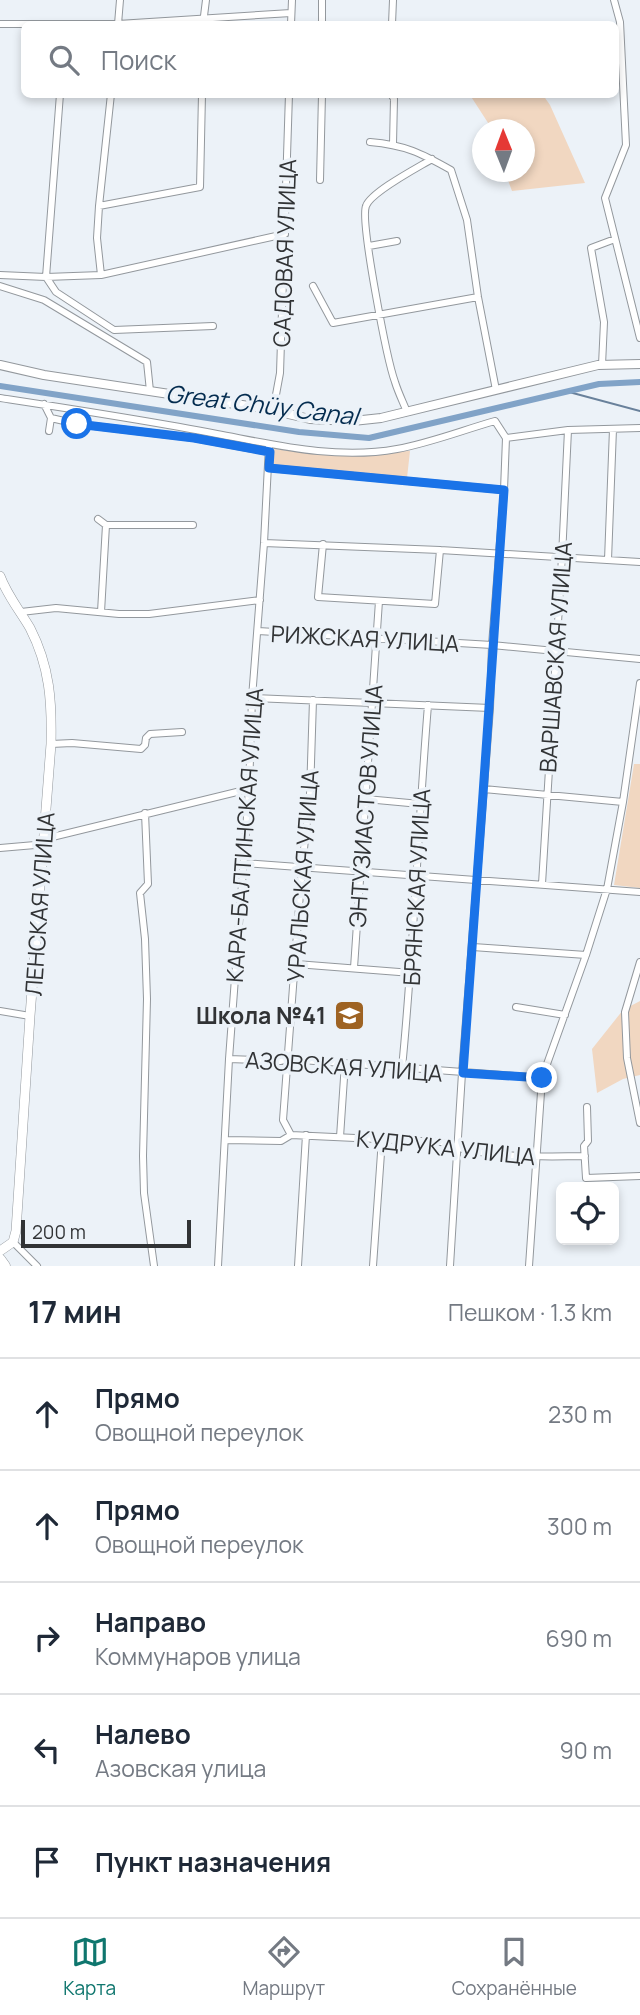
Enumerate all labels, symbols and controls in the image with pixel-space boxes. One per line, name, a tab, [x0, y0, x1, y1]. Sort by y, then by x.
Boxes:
search box	[21, 21, 619, 98]
icon: search	[45, 41, 83, 79]
text: Поиск	[101, 42, 176, 78]
north arrow	[472, 119, 535, 182]
street label: САДОВАЯ УЛИЦА	[265, 158, 303, 348]
water label: Great Chüy Canal	[164, 376, 364, 433]
route start	[61, 408, 92, 439]
street label: ВАРШАВСКАЯ УЛИЦА	[531, 540, 579, 774]
street label: РИЖСКАЯ УЛИЦА	[270, 617, 460, 659]
street label: ЭНТУЗИАСТОВ УЛИЦА	[341, 683, 389, 929]
street label: КАРА-БАЛТИНСКАЯ УЛИЦА	[218, 686, 270, 983]
street label: УРАЛЬСКАЯ УЛИЦА	[279, 768, 325, 983]
street label: БРЯНСКАЯ УЛИЦА	[395, 787, 437, 986]
street label: ЛЕНСКАЯ УЛИЦА	[17, 811, 61, 997]
school or university icon: Школа №41	[332, 998, 366, 1032]
place label: Школа №41	[196, 999, 326, 1031]
street label: АЗОВСКАЯ УЛИЦА	[244, 1043, 444, 1089]
route end	[526, 1062, 557, 1093]
street label: КУДРУКА УЛИЦА	[355, 1122, 538, 1172]
map controls	[556, 1182, 619, 1245]
button: locate	[556, 1182, 619, 1245]
scale bar	[21, 1217, 191, 1249]
text: 200 m	[32, 1219, 86, 1245]
text: 17 мин	[28, 1291, 122, 1332]
text: Пешком · 1.3 km	[448, 1296, 612, 1328]
text: Прямо	[95, 1380, 180, 1416]
icon: ahead	[28, 1395, 66, 1433]
text: 230 m	[548, 1398, 612, 1430]
text: Овощной переулок	[95, 1416, 303, 1448]
text: Прямо	[95, 1492, 180, 1528]
icon: ahead	[28, 1507, 66, 1545]
text: 300 m	[547, 1510, 612, 1542]
text: Овощной переулок	[95, 1528, 303, 1560]
text: Направо	[95, 1604, 206, 1640]
icon: right	[28, 1619, 66, 1657]
text: 690 m	[546, 1622, 612, 1654]
text: Коммунаров улица	[95, 1640, 301, 1672]
text: Налево	[95, 1716, 191, 1752]
icon: left	[28, 1731, 66, 1769]
text: 90 m	[560, 1734, 612, 1766]
text: Азовская улица	[95, 1752, 266, 1784]
icon: arrive	[28, 1843, 66, 1881]
text: Пункт назначения	[95, 1844, 331, 1880]
tab: Карта	[63, 1933, 116, 2001]
tab: Маршрут	[243, 1933, 325, 2001]
tab: Сохранённые	[452, 1933, 577, 2001]

